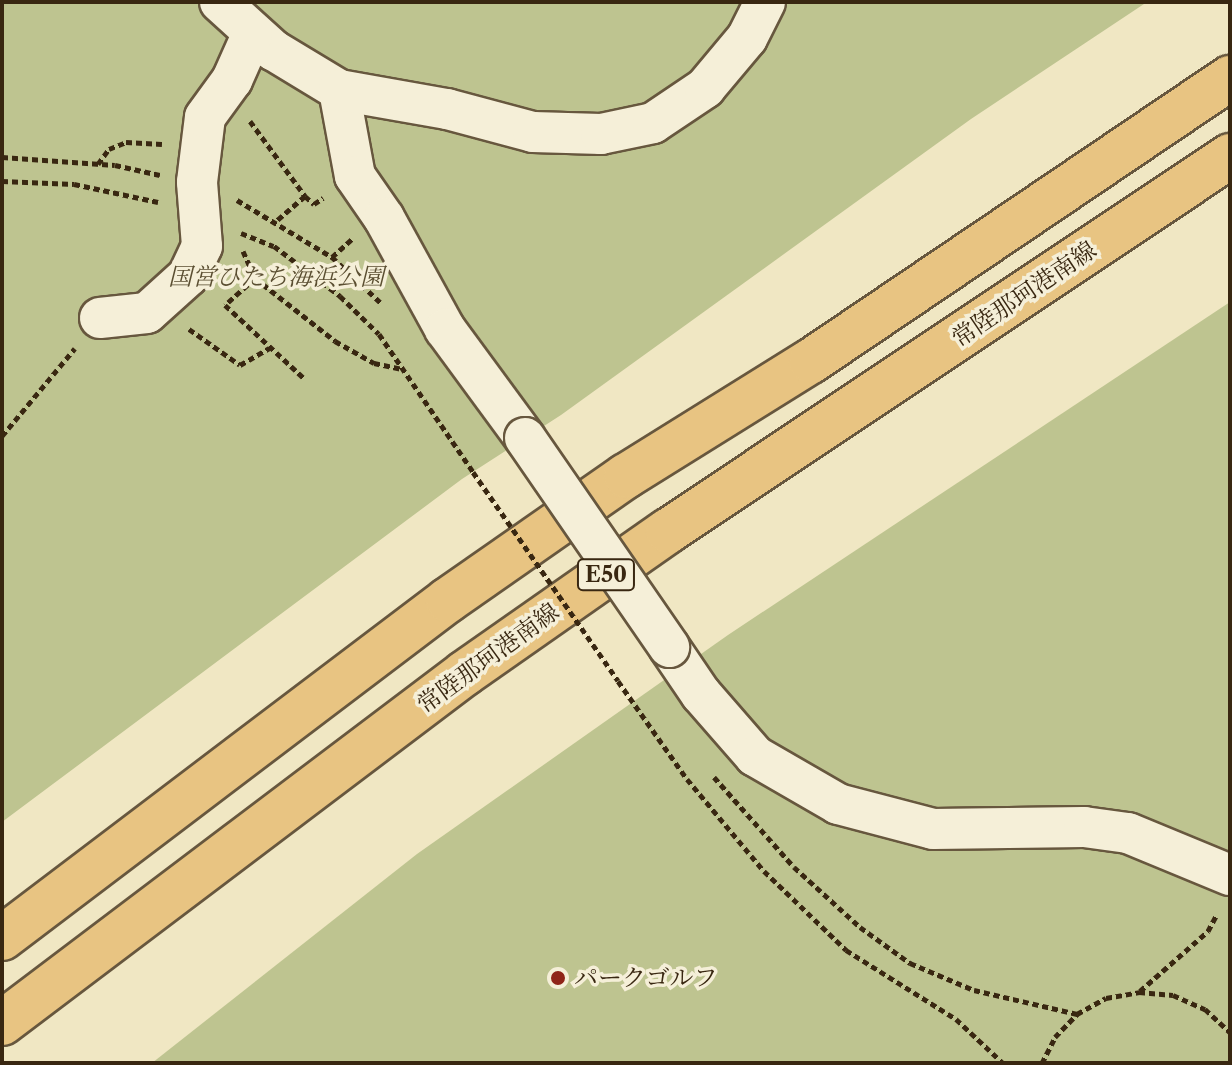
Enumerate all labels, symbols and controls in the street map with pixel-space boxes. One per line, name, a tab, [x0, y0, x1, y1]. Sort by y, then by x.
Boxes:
street label: 常陸那珂港南線	[946, 235, 1102, 353]
park label: 国営ひたち海浜公園	[168, 263, 384, 291]
road number: E50	[576, 557, 636, 593]
street label: 常陸那珂港南線	[412, 597, 564, 719]
place label: パークゴルフ	[574, 964, 718, 992]
marker: パークゴルフ	[549, 969, 567, 987]

